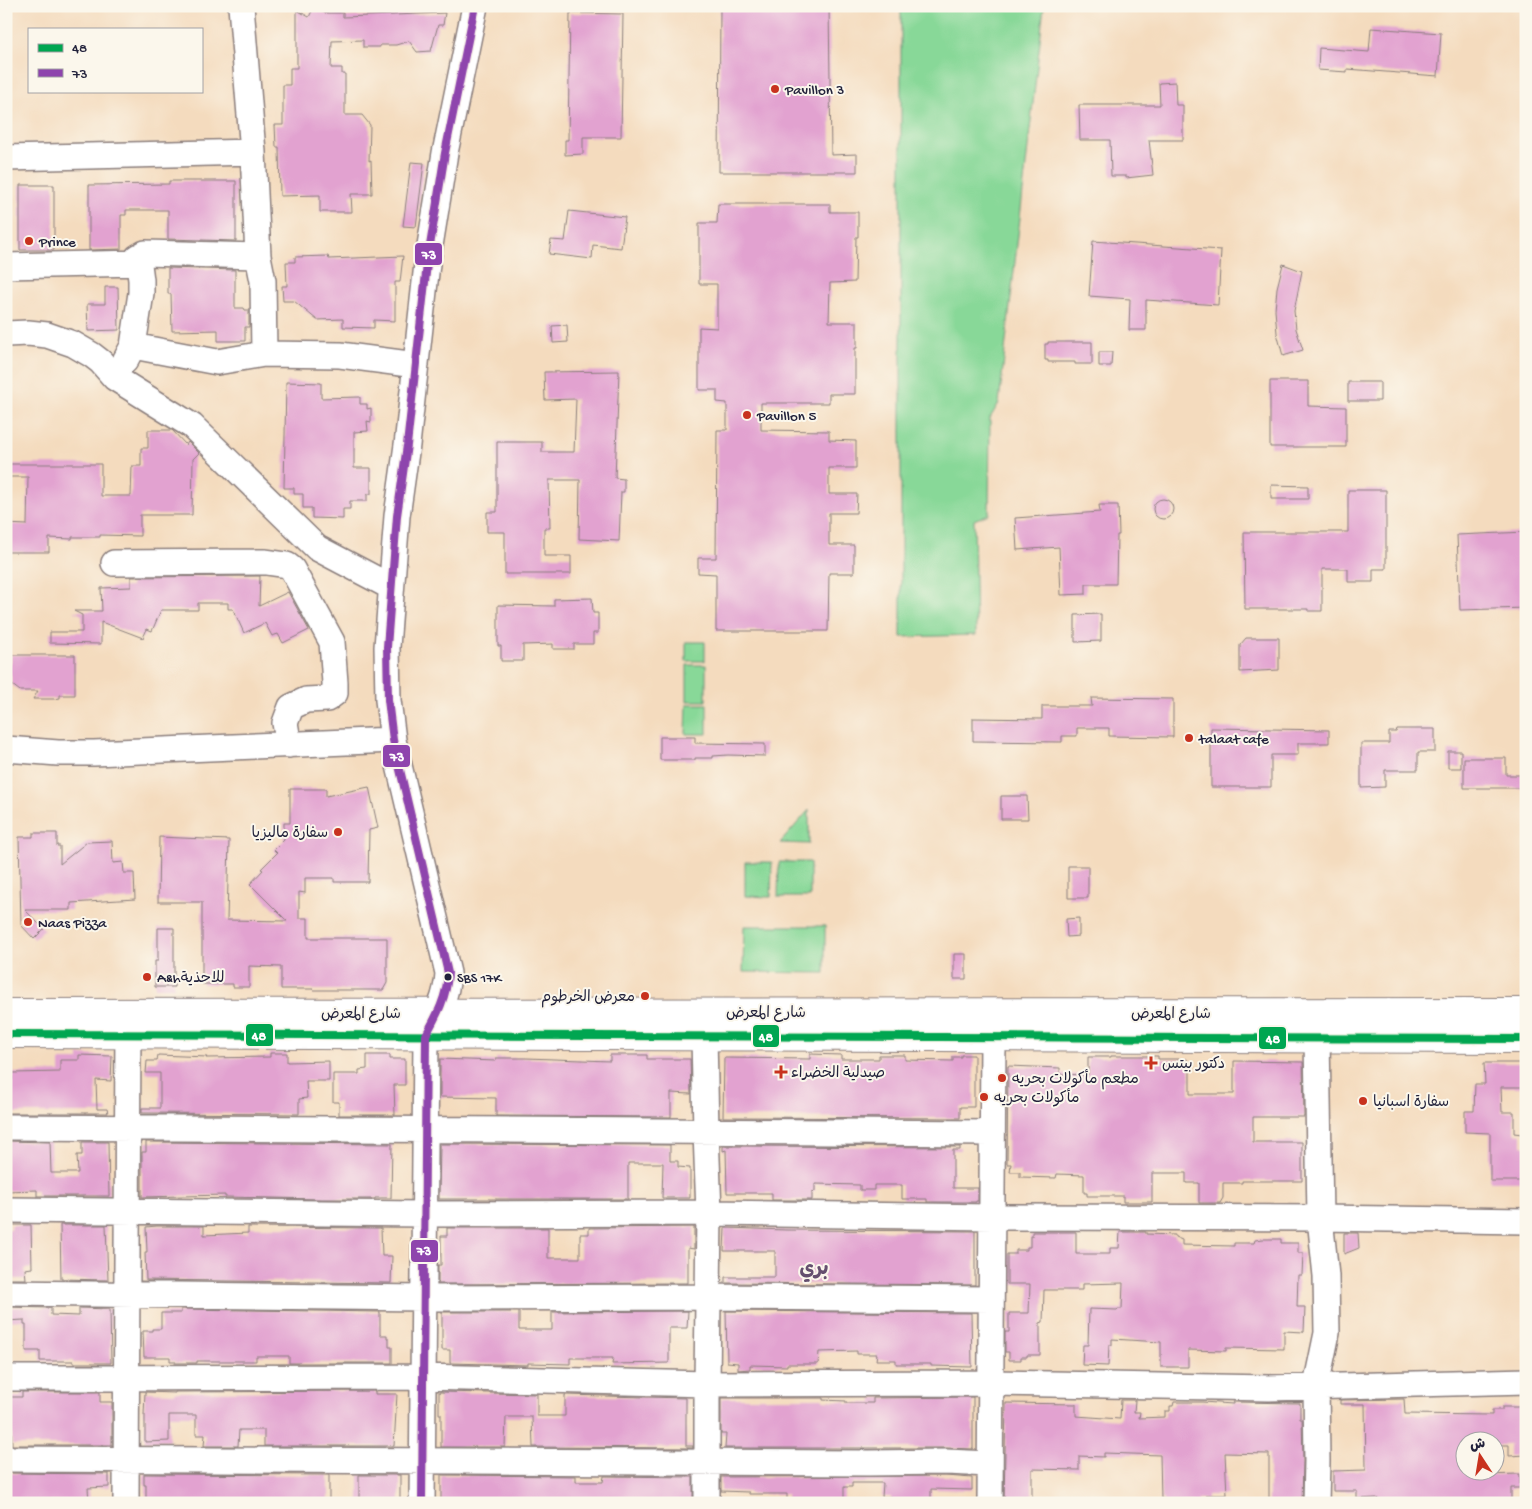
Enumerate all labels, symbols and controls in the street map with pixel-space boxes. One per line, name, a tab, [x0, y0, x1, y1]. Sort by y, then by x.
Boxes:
legend	[28, 28, 202, 92]
text: 48	[72, 40, 87, 58]
text: 73	[71, 66, 88, 84]
place label: Pavillon 3	[784, 82, 845, 100]
marker: Pavillon 3	[769, 83, 781, 95]
place label: Prince	[38, 234, 76, 252]
marker: Prince	[23, 235, 35, 247]
line badge: 73	[414, 242, 443, 266]
text: 73	[421, 248, 436, 265]
place label: Pavillon 5	[756, 408, 817, 426]
marker: Pavillon 5	[741, 409, 753, 421]
place label: talaat cafe	[1198, 731, 1269, 749]
marker: talaat cafe	[1183, 732, 1195, 744]
line badge: 73	[382, 744, 411, 768]
text: 73	[389, 750, 404, 767]
place label: سفارة ماليزيا	[252, 825, 328, 843]
marker: سفارة ماليزيا	[332, 826, 344, 838]
place label: Naas Pizza	[38, 915, 107, 933]
marker: Naas Pizza	[22, 916, 34, 928]
place label: A&hللاحذية	[157, 970, 225, 988]
marker: A&hللاحذية	[141, 971, 153, 983]
place label: SBS 17K	[457, 971, 502, 988]
marker: SBS 17K	[443, 972, 453, 982]
place label: معرض الخرطوم	[541, 989, 635, 1008]
marker: معرض الخرطوم	[639, 990, 651, 1002]
street label: شارع المعرض	[726, 1005, 806, 1023]
street label: شارع المعرض	[321, 1006, 401, 1024]
street label: شارع المعرض	[1131, 1006, 1211, 1024]
line badge: 48	[245, 1023, 274, 1047]
line badge: 48	[752, 1024, 780, 1048]
line badge: 48	[1258, 1026, 1287, 1050]
text: 48	[251, 1029, 266, 1046]
text: 48	[758, 1030, 773, 1047]
text: 48	[1265, 1032, 1280, 1049]
marker: دكتور بيتس	[1144, 1056, 1158, 1070]
place label: دكتور بيتس	[1162, 1056, 1225, 1074]
place label: صيدلية الخضراء	[791, 1065, 885, 1083]
marker: صيدلية الخضراء	[775, 1066, 787, 1078]
place label: مطعم مأكولات بحريه	[1012, 1069, 1139, 1090]
marker: مطعم مأكولات بحريه	[996, 1072, 1008, 1084]
place label: مأكولات بحريه	[994, 1088, 1079, 1108]
marker: مأكولات بحريه	[978, 1091, 990, 1103]
place label: سفارة اسبانيا	[1373, 1094, 1449, 1112]
marker: سفارة اسبانيا	[1357, 1095, 1369, 1107]
line badge: 73	[410, 1239, 439, 1263]
text: 73	[416, 1244, 431, 1261]
district label: بري	[799, 1259, 829, 1283]
north arrow	[1454, 1432, 1504, 1482]
text: ش	[1469, 1436, 1487, 1456]

